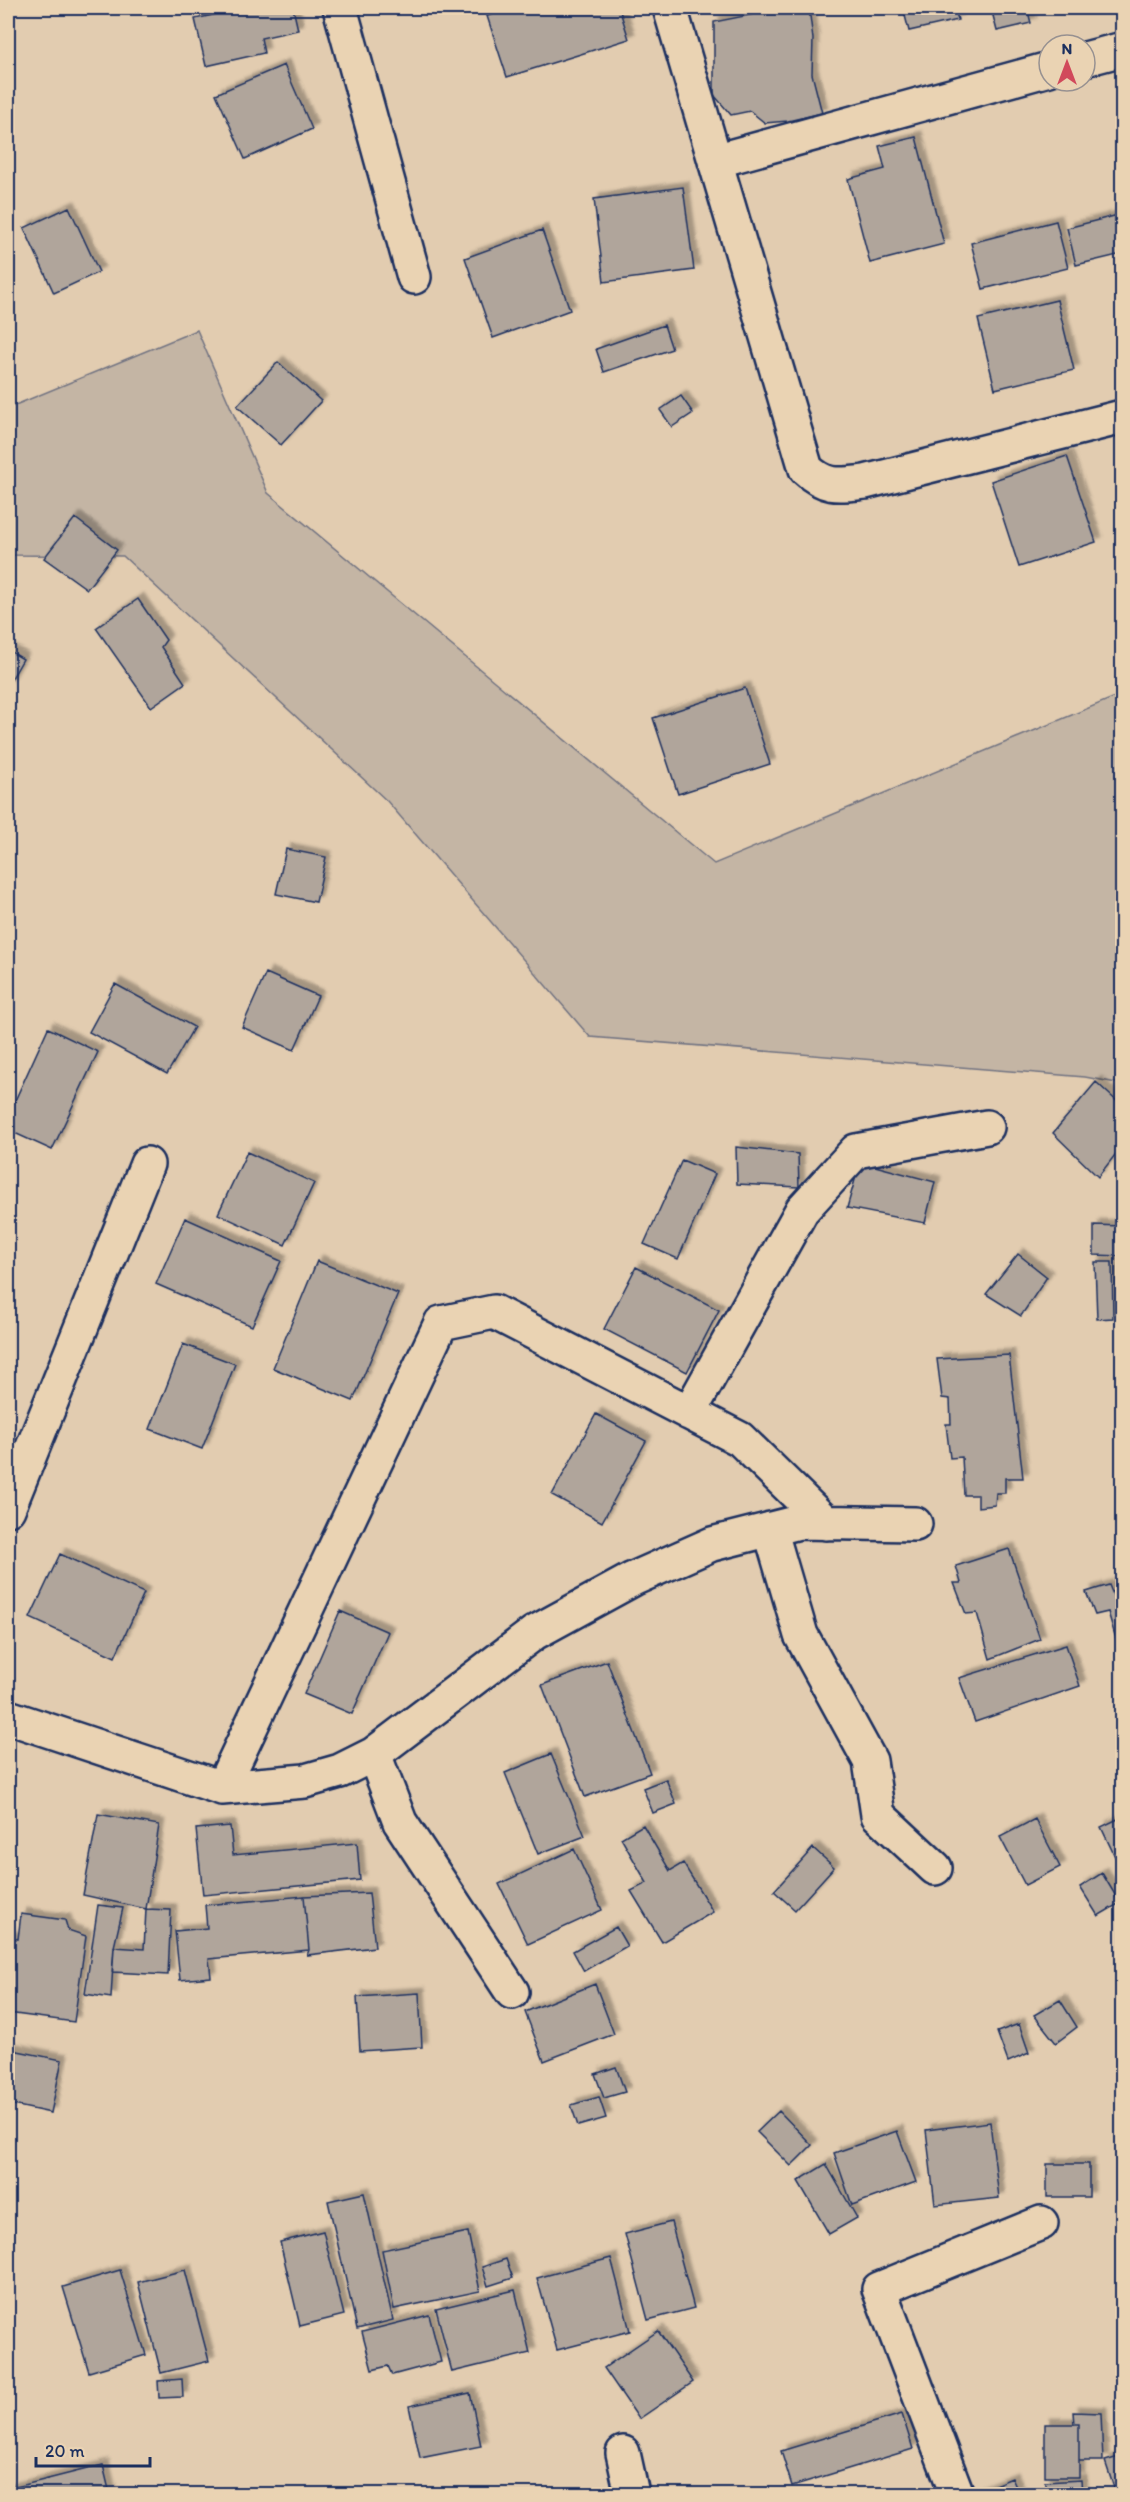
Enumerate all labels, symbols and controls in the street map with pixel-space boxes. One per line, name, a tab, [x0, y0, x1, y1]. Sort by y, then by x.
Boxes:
north arrow	[1037, 33, 1097, 93]
text: N	[1062, 39, 1072, 58]
scale bar	[36, 2430, 150, 2468]
text: 20 m	[45, 2440, 85, 2462]

